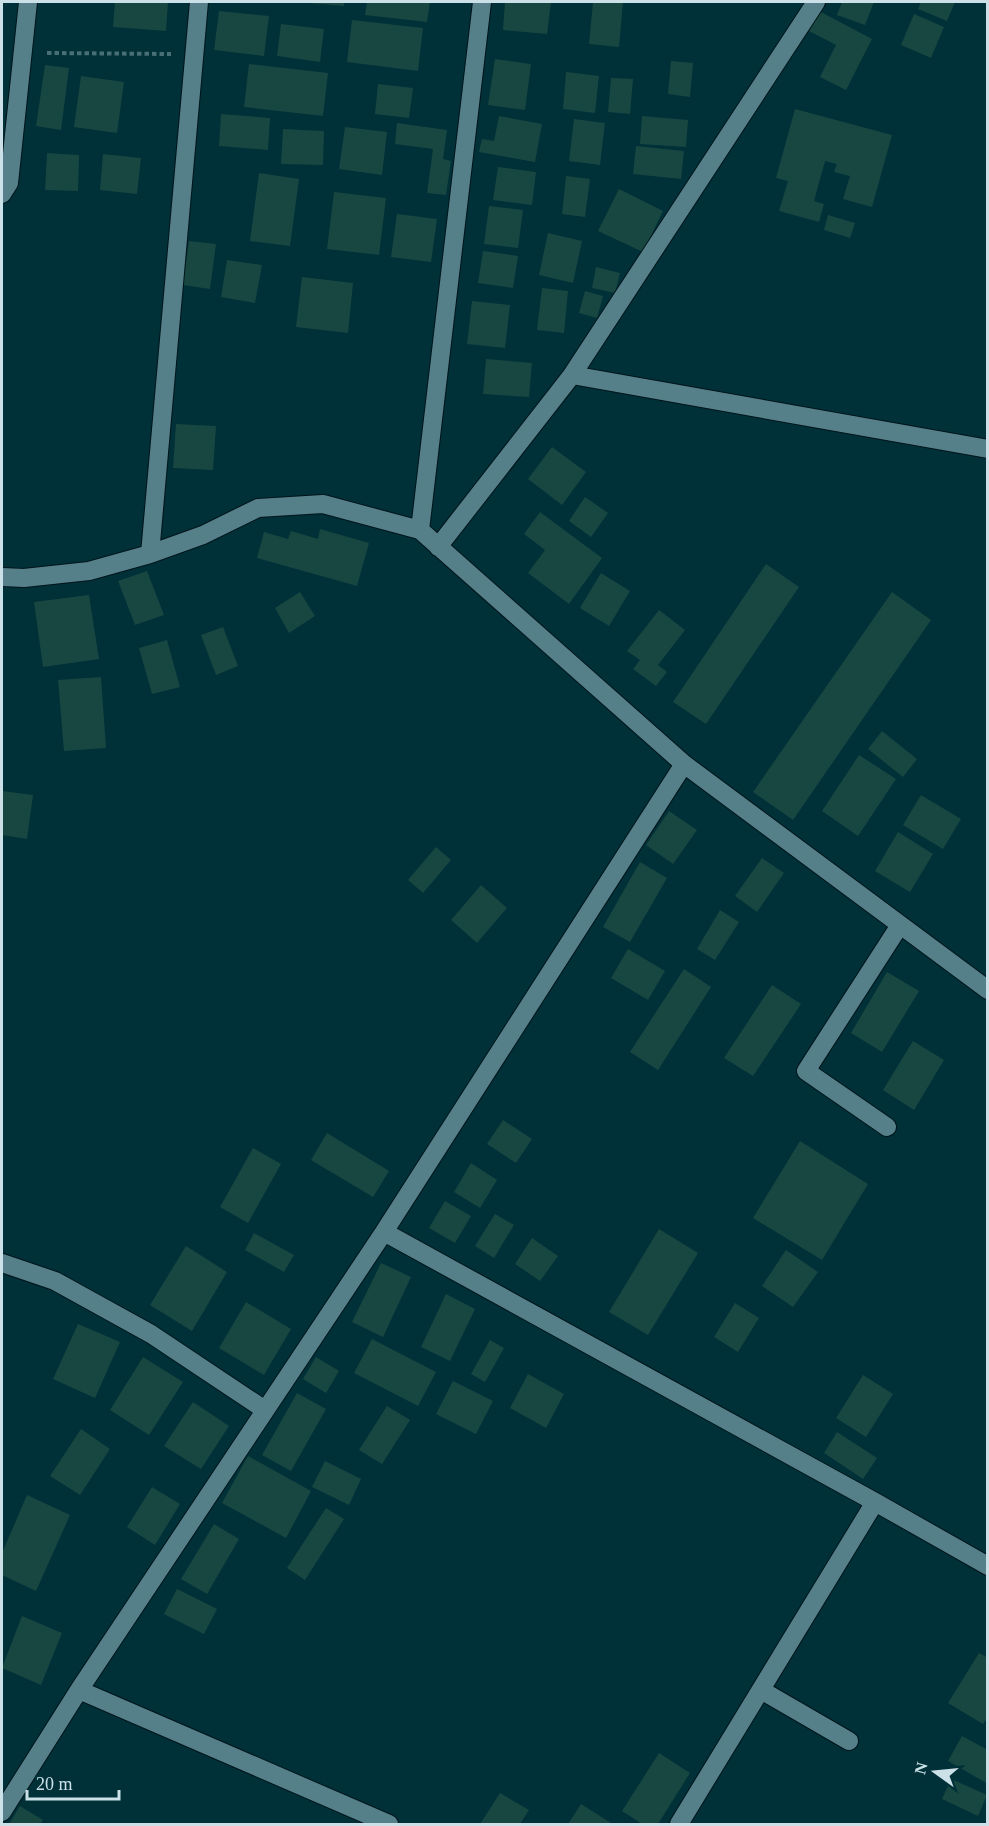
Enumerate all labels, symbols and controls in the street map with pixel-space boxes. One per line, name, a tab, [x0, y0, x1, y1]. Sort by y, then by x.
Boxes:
north arrow	[905, 1742, 965, 1802]
text: N	[911, 1760, 931, 1776]
scale bar	[27, 1763, 118, 1801]
text: 20 m	[36, 1774, 73, 1794]

